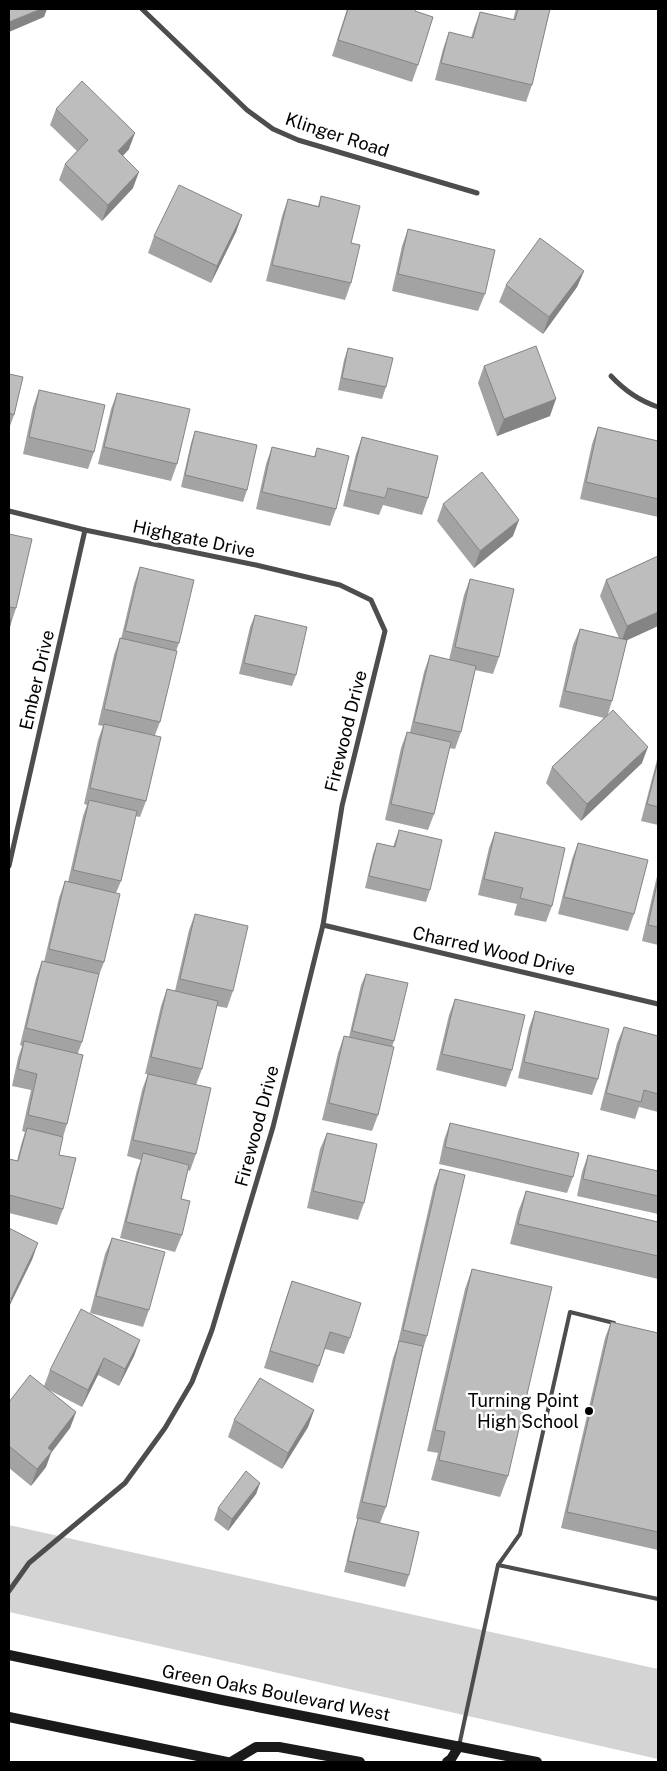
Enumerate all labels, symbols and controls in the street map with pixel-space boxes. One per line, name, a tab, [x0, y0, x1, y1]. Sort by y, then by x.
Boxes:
street label: Klinger Road	[283, 108, 392, 161]
street label: Highgate Drive	[131, 515, 257, 562]
street label: Ember Drive	[15, 628, 58, 732]
street label: Firewood Drive	[320, 668, 371, 794]
street label: Charred Wood Drive	[411, 922, 578, 979]
street label: Firewood Drive	[230, 1063, 283, 1189]
place label: Turning Point High School	[468, 1390, 579, 1432]
marker: Turning Point High School	[583, 1405, 595, 1417]
street label: Green Oaks Boulevard West	[160, 1660, 392, 1725]

